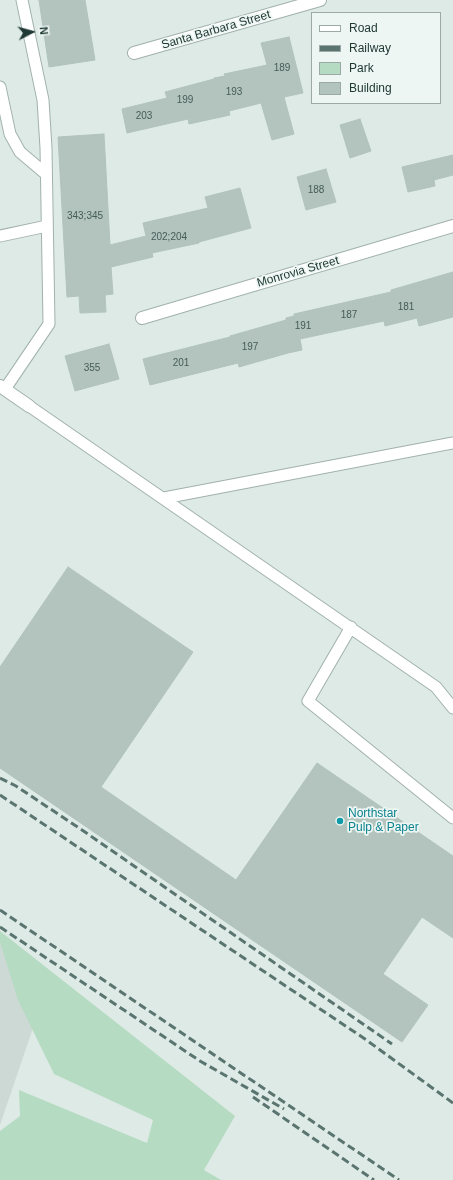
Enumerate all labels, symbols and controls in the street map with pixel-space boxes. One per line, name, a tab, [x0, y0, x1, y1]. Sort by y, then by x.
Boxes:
street label: Santa Barbara Street	[160, 8, 272, 52]
north arrow	[12, 12, 52, 52]
legend	[311, 12, 441, 104]
text: Road	[349, 21, 378, 35]
text: N	[38, 26, 50, 35]
text: Railway	[349, 41, 391, 55]
text: Park	[349, 61, 374, 75]
house number: 189	[274, 62, 290, 74]
text: Building	[349, 81, 392, 95]
house number: 193	[226, 86, 242, 98]
house number: 199	[177, 94, 193, 106]
house number: 203	[136, 110, 152, 122]
house number: 188	[308, 184, 324, 196]
house number: 343;345	[67, 210, 103, 222]
house number: 202;204	[151, 231, 187, 243]
street label: Monrovia Street	[255, 253, 341, 291]
house number: 181	[398, 301, 414, 313]
house number: 187	[341, 309, 357, 321]
house number: 191	[295, 320, 311, 332]
house number: 197	[242, 341, 258, 353]
house number: 201	[173, 357, 189, 369]
house number: 355	[84, 362, 100, 374]
place label: Northstar Pulp & Paper	[348, 807, 419, 835]
marker: Northstar Pulp & Paper	[335, 816, 345, 826]

